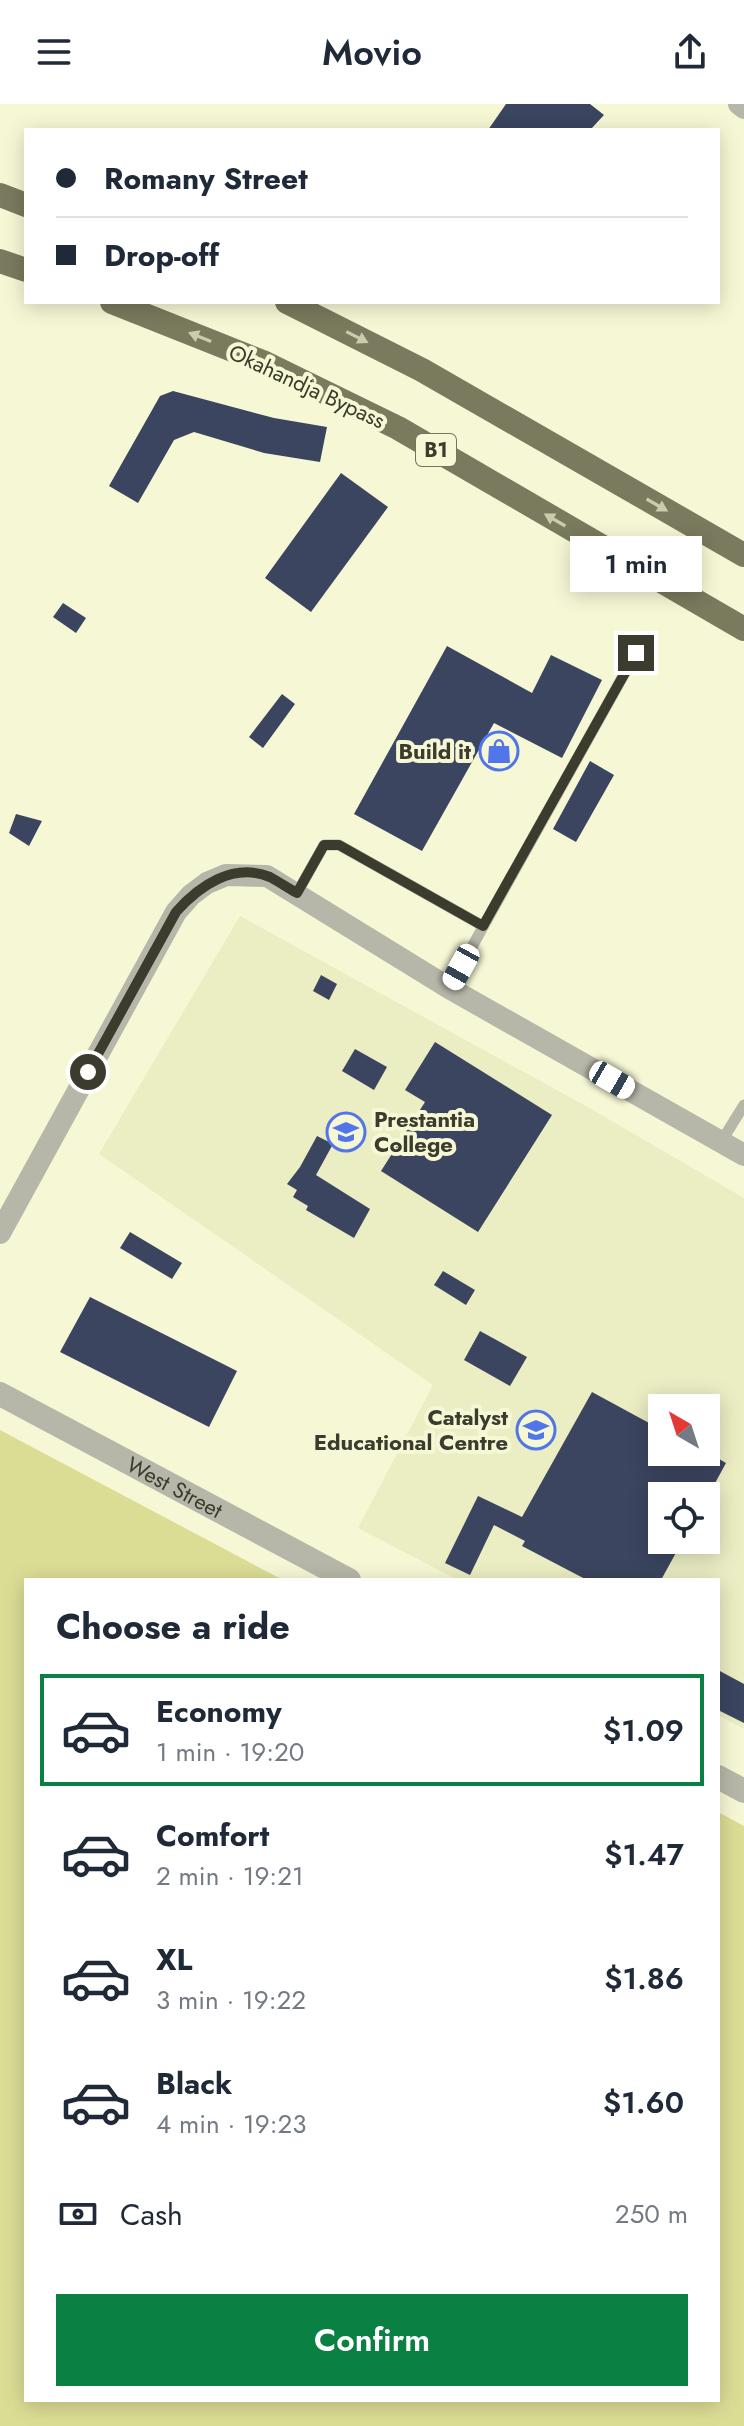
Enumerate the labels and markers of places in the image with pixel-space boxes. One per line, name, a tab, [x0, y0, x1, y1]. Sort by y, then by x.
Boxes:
shop icon: Build it	[478, 730, 520, 772]
place label: Build it	[398, 735, 471, 767]
place label: Prestantia College	[374, 1103, 475, 1160]
school or university icon: Prestantia College	[325, 1111, 367, 1153]
place label: Catalyst Educational Centre	[314, 1401, 508, 1458]
school or university icon: Catalyst Educational Centre	[515, 1409, 557, 1451]

